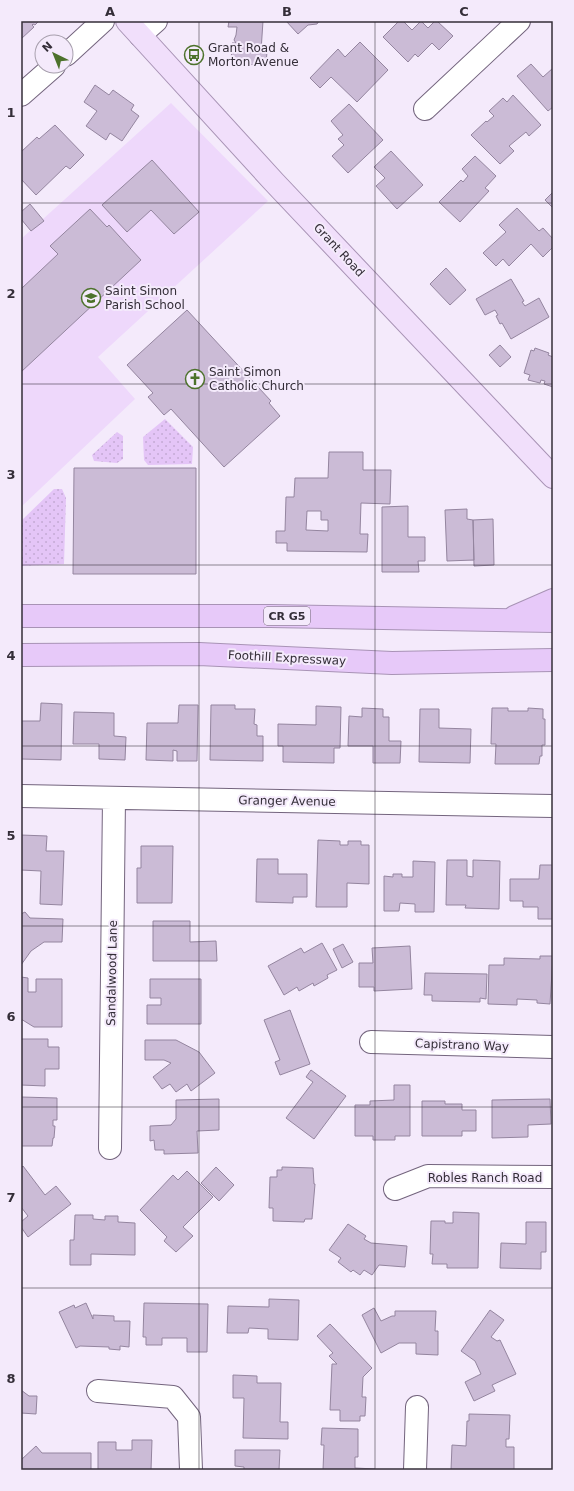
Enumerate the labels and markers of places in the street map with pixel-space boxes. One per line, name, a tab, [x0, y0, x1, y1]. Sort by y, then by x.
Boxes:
place label: Grant Road & Morton Avenue	[208, 41, 299, 69]
bus stop icon: Grant Road & Morton Avenue	[183, 44, 205, 66]
place label: Saint Simon Parish School	[105, 284, 185, 312]
school or university icon: Saint Simon Parish School	[80, 287, 102, 309]
place label: Saint Simon Catholic Church	[209, 365, 304, 393]
church icon: Saint Simon Catholic Church	[184, 368, 206, 390]

